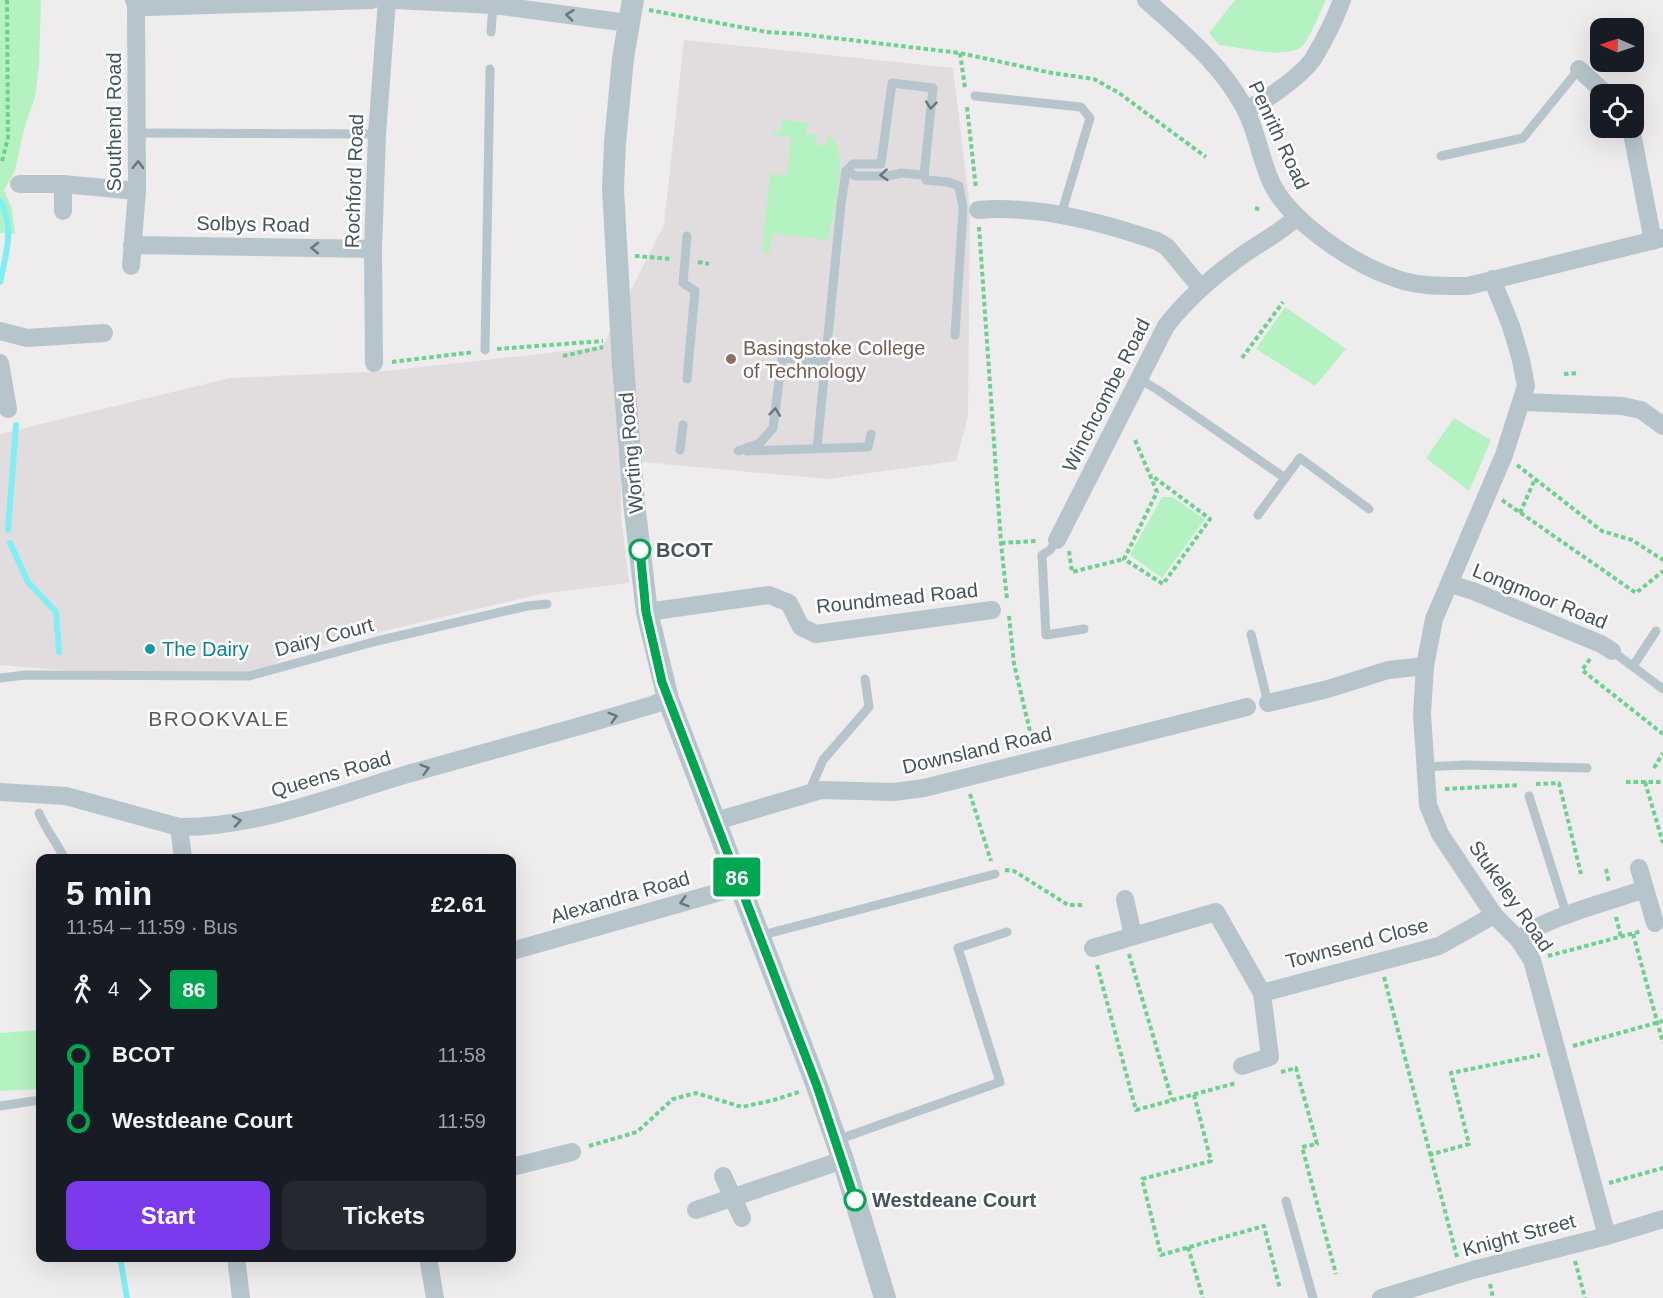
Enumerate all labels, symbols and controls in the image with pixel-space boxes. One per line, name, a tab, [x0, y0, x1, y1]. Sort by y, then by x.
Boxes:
one-way arrow	[565, 9, 574, 21]
north arrow	[1590, 18, 1644, 72]
map controls	[1590, 18, 1644, 138]
street label: Southend Road	[103, 52, 125, 192]
street label: Penrith Road	[1244, 77, 1314, 193]
button: locate	[1590, 84, 1644, 138]
one-way arrow	[925, 101, 938, 110]
street label: Rochford Road	[341, 113, 367, 249]
one-way arrow	[131, 161, 144, 170]
one-way arrow	[880, 169, 889, 182]
street label: Solbys Road	[196, 212, 310, 236]
one-way arrow	[310, 242, 319, 254]
street label: Winchcombe Road	[1058, 315, 1154, 475]
place label: Basingstoke College of Technology	[743, 337, 925, 382]
marker: Basingstoke College of Technology	[724, 352, 738, 366]
street label: Worting Road	[615, 391, 647, 515]
one-way arrow	[768, 408, 781, 417]
marker: BCOT	[629, 539, 651, 561]
place label: BCOT	[656, 539, 713, 561]
street label: Longmoor Road	[1469, 559, 1611, 633]
street label: Roundmead Road	[815, 579, 979, 617]
street label: Dairy Court	[272, 613, 376, 661]
place label: The Dairy	[162, 638, 249, 660]
marker: The Dairy	[143, 642, 157, 656]
district label: BROOKVALE	[148, 707, 290, 730]
one-way arrow	[608, 711, 618, 724]
street label: Downsland Road	[900, 722, 1054, 778]
street label: Queens Road	[269, 746, 393, 802]
one-way arrow	[420, 764, 430, 777]
one-way arrow	[232, 815, 242, 827]
street label: Stukeley Road	[1465, 836, 1557, 956]
line badge: 86	[710, 858, 764, 896]
text: 86	[725, 866, 749, 889]
street label: Alexandra Road	[548, 867, 692, 927]
text: 5 min	[66, 875, 152, 912]
text: £2.61	[431, 892, 486, 917]
one-way arrow	[680, 895, 690, 907]
street label: Townsend Close	[1283, 913, 1431, 973]
text: 11:54 – 11:59 · Bus	[66, 916, 238, 938]
icon: walk	[66, 973, 99, 1006]
icon: forward	[128, 973, 161, 1006]
text: 4	[108, 978, 119, 1000]
text: 86	[182, 978, 205, 1001]
text: BCOT	[112, 1042, 174, 1067]
text: 11:58	[437, 1044, 486, 1066]
text: Westdeane Court	[112, 1108, 293, 1133]
text: 11:59	[437, 1110, 486, 1132]
button: Start	[66, 1181, 270, 1250]
button: Tickets	[282, 1181, 486, 1250]
marker: Westdeane Court	[844, 1189, 866, 1211]
place label: Westdeane Court	[872, 1189, 1036, 1211]
street label: Knight Street	[1460, 1209, 1578, 1261]

